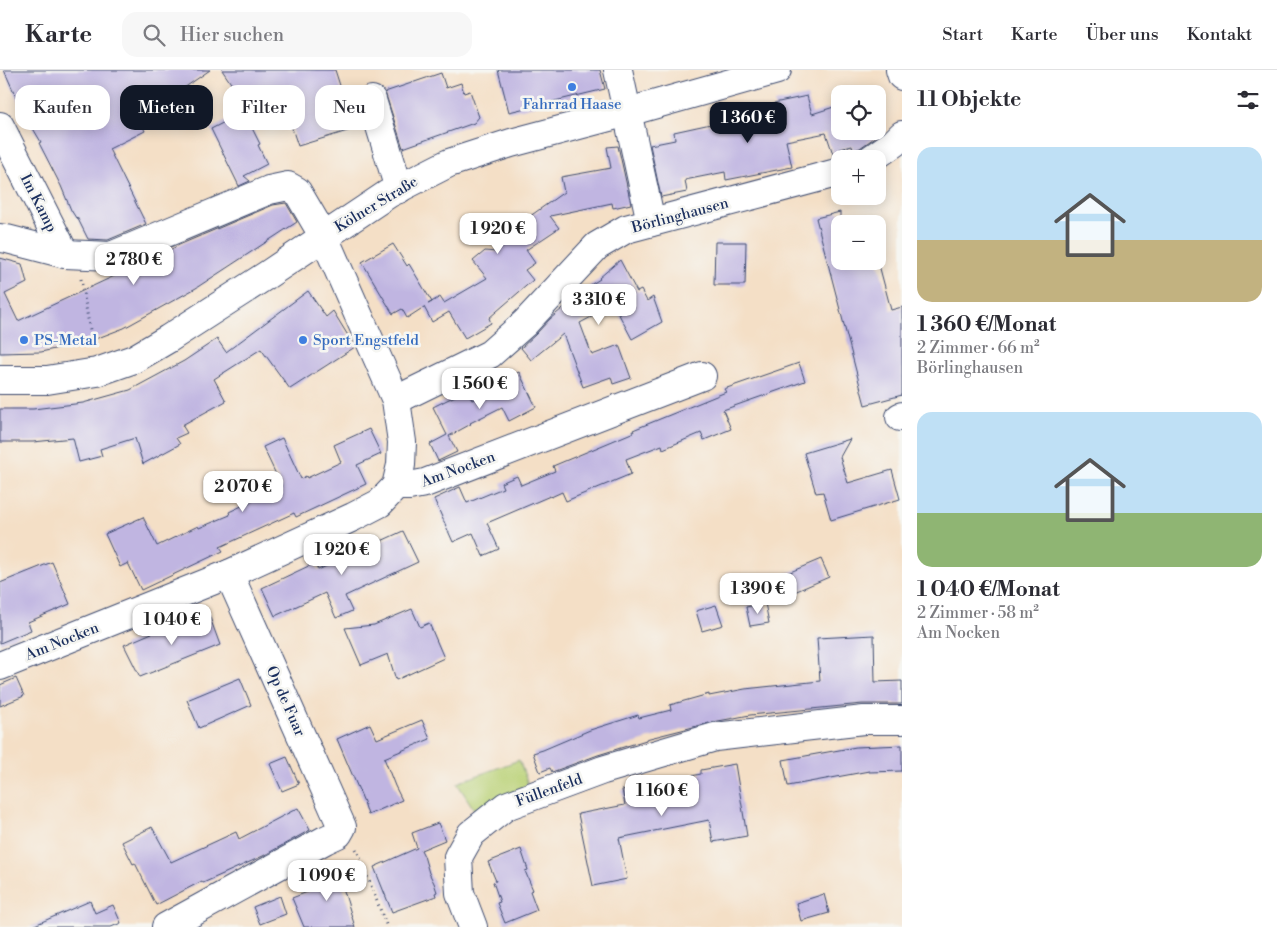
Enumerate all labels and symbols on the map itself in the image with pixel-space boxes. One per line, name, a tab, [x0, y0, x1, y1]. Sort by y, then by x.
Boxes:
marker: Fahrrad Haase	[566, 81, 578, 93]
place label: Fahrrad Haase	[522, 95, 622, 114]
pin: 1 360 €	[702, 102, 794, 144]
street label: Im Kamp	[16, 171, 61, 236]
street label: Kölner Straße	[331, 172, 421, 237]
street label: Börlinghausen	[629, 193, 731, 238]
pin: 1 920 €	[452, 212, 544, 255]
pin: 2 780 €	[88, 244, 180, 286]
pin: 3 310 €	[553, 284, 645, 326]
place label: PS-Metal	[34, 331, 98, 350]
place label: Sport Engstfeld	[313, 331, 419, 350]
marker: PS-Metal	[18, 334, 30, 346]
marker: Sport Engstfeld	[297, 334, 309, 346]
pin: 1 560 €	[434, 368, 526, 410]
street label: Am Nocken	[417, 447, 498, 492]
pin: 2 070 €	[197, 470, 289, 513]
pin: 1 920 €	[296, 534, 388, 576]
pin: 1 390 €	[712, 572, 804, 615]
pin: 1 040 €	[126, 604, 218, 646]
street label: Am Nocken	[22, 618, 102, 665]
street label: Op de Fuar	[262, 663, 310, 740]
street label: Füllenfeld	[513, 770, 585, 811]
pin: 1 160 €	[616, 774, 708, 817]
pin: 1 090 €	[281, 860, 373, 902]

